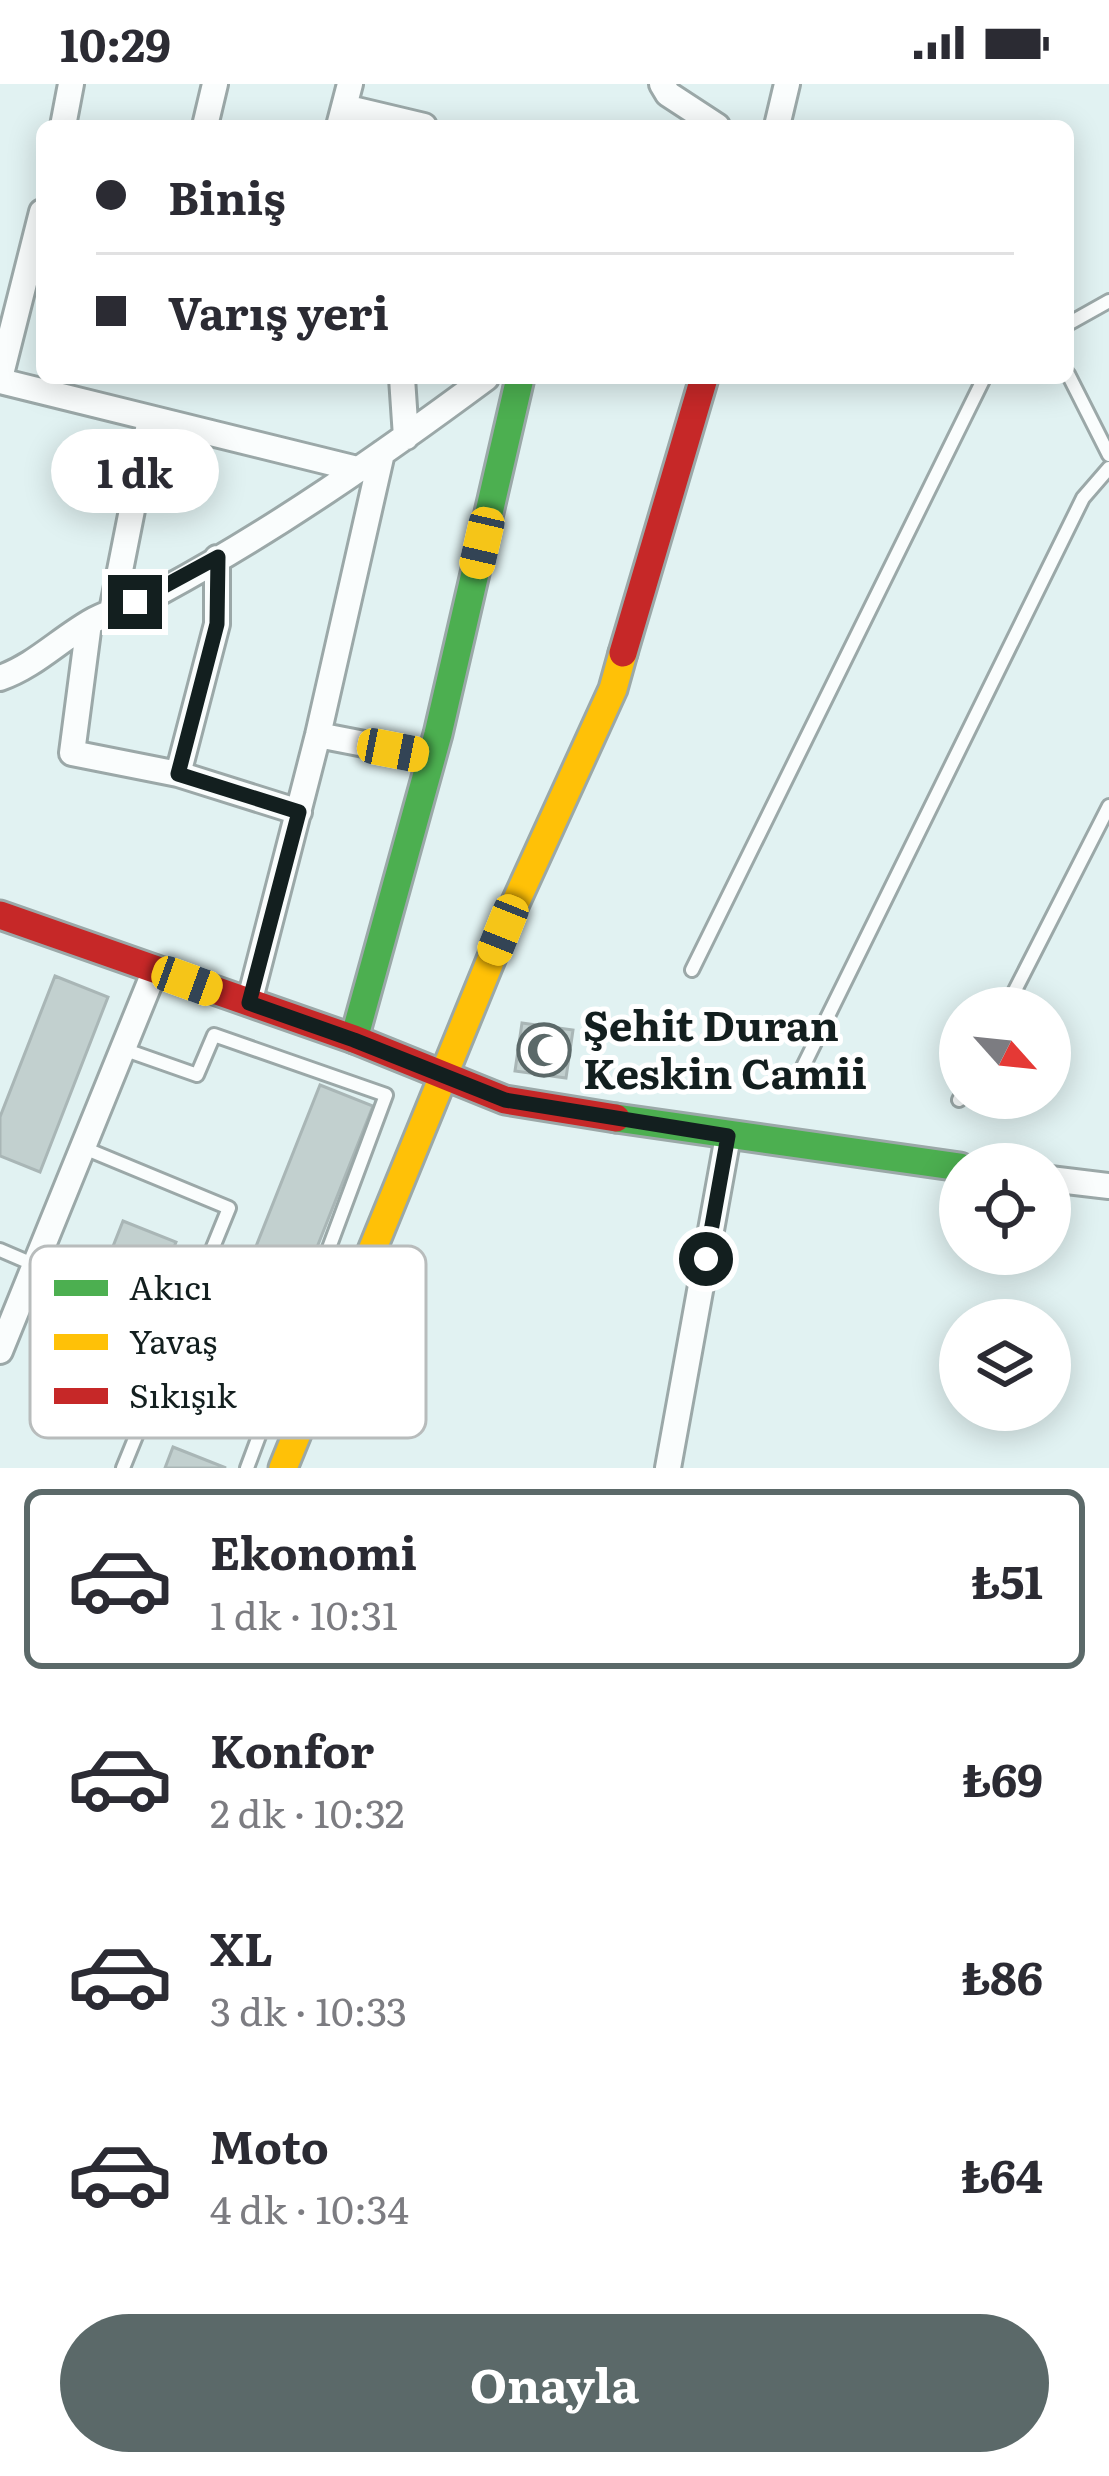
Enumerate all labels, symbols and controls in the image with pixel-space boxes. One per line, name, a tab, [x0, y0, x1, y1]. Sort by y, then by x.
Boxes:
text: 10:29	[60, 9, 171, 76]
text: Biniş	[168, 162, 286, 229]
text: Varış yeri	[168, 277, 389, 344]
callout: 1 dk	[51, 428, 219, 512]
text: 1 dk	[97, 442, 173, 500]
car	[456, 504, 508, 582]
route end	[108, 575, 162, 629]
car	[354, 725, 432, 775]
car	[473, 890, 533, 970]
car	[147, 952, 227, 1010]
north arrow	[939, 987, 1071, 1119]
map controls	[939, 987, 1071, 1431]
place label: Şehit Duran Keskin Camii	[583, 992, 867, 1102]
mosque icon: Şehit Duran Keskin Camii	[516, 1022, 572, 1078]
button: locate	[939, 1143, 1071, 1275]
route start	[679, 1232, 733, 1286]
legend	[30, 1246, 426, 1438]
text: Akıcı	[129, 1261, 212, 1310]
button: layers	[939, 1299, 1071, 1431]
text: Yavaş	[129, 1315, 217, 1364]
text: Sıkışık	[129, 1369, 238, 1418]
text: Ekonomi	[210, 1517, 417, 1584]
icon: car	[66, 1525, 174, 1633]
text: ₺51	[971, 1546, 1043, 1613]
text: 1 dk · 10:31	[210, 1584, 398, 1642]
text: Konfor	[210, 1715, 374, 1782]
icon: car	[66, 1723, 174, 1831]
text: ₺69	[962, 1744, 1043, 1811]
text: 2 dk · 10:32	[210, 1782, 405, 1840]
text: XL	[210, 1913, 273, 1980]
icon: car	[66, 1921, 174, 2029]
text: ₺86	[961, 1942, 1043, 2009]
text: 3 dk · 10:33	[210, 1980, 407, 2038]
text: Moto	[210, 2111, 329, 2178]
icon: car	[66, 2119, 174, 2227]
text: ₺64	[960, 2140, 1043, 2207]
text: 4 dk · 10:34	[210, 2178, 409, 2236]
button: Onayla	[60, 2314, 1049, 2452]

